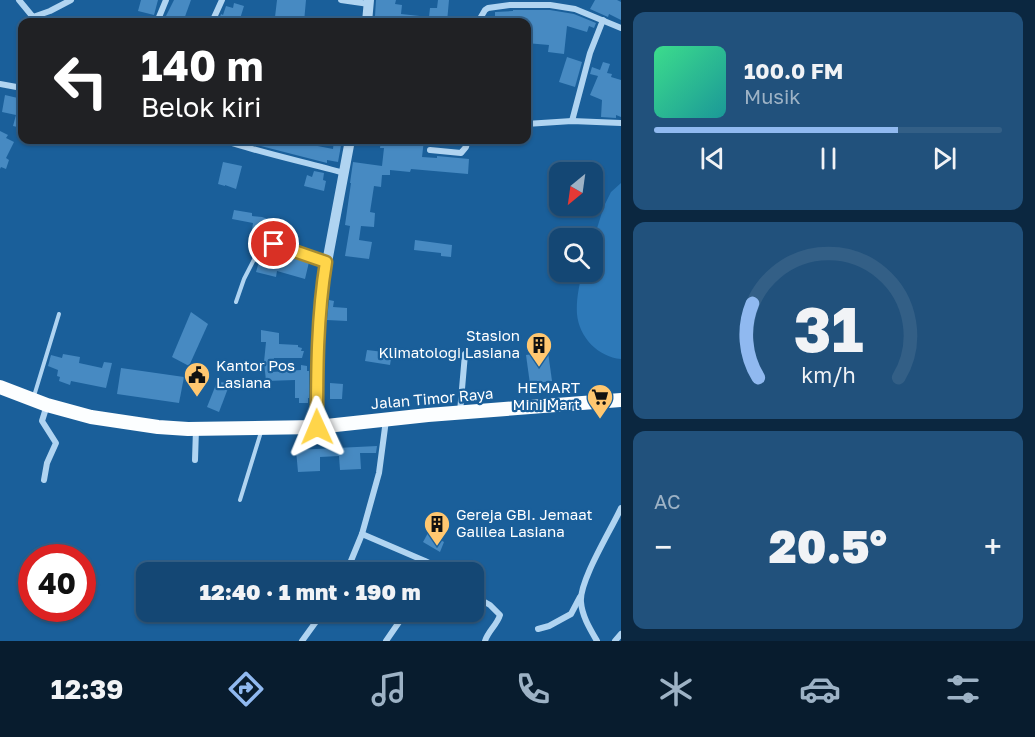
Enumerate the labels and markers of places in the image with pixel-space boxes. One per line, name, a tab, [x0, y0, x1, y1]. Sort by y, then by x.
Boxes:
pin	[248, 218, 299, 269]
place label: Stasion Klimatologi Lasiana	[378, 326, 520, 361]
building icon: Stasion Klimatologi Lasiana	[524, 330, 554, 368]
place label: Kantor Pos Lasiana	[216, 356, 295, 391]
public building icon: Kantor Pos Lasiana	[182, 360, 212, 398]
place label: HEMART Mini Mart	[513, 378, 580, 413]
supermarket icon: HEMART Mini Mart	[585, 382, 615, 420]
place label: Gereja GBI. Jemaat Galilea Lasiana	[456, 505, 593, 540]
building icon: Gereja GBI. Jemaat Galilea Lasiana	[422, 509, 452, 547]

